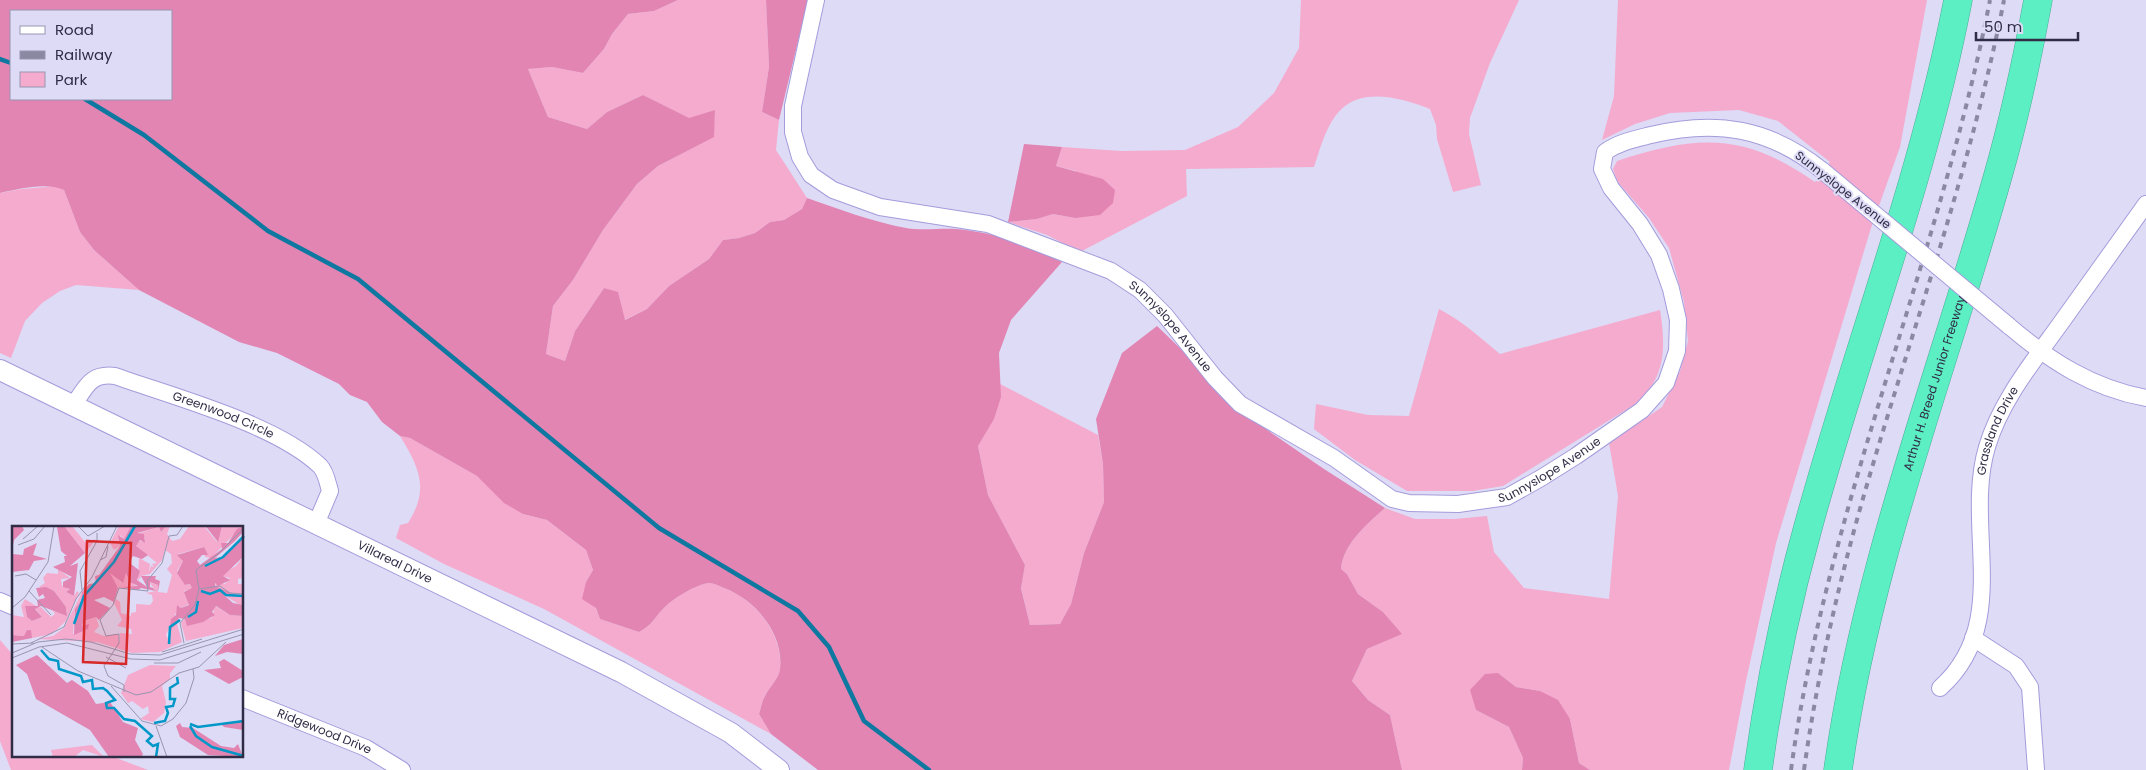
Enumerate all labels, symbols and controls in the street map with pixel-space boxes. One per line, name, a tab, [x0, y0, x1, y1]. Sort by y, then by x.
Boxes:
legend	[10, 10, 172, 100]
scale bar	[1976, 10, 2078, 42]
text: 50 m	[1984, 16, 2022, 37]
text: Road	[55, 19, 94, 40]
text: Railway	[55, 44, 113, 65]
text: Park	[55, 69, 87, 90]
street label: Sunnyslope Avenue	[1792, 147, 1895, 232]
street label: Sunnyslope Avenue	[1126, 276, 1216, 375]
street label: Arthur H. Breed Junior Freeway	[1899, 293, 1969, 473]
street label: Grassland Drive	[1972, 383, 2022, 476]
street label: Greenwood Circle	[171, 387, 277, 442]
street label: Sunnyslope Avenue	[1497, 432, 1604, 506]
inset map	[12, 526, 244, 758]
street label: Villareal Drive	[355, 536, 435, 587]
street label: Ridgewood Drive	[275, 704, 375, 758]

